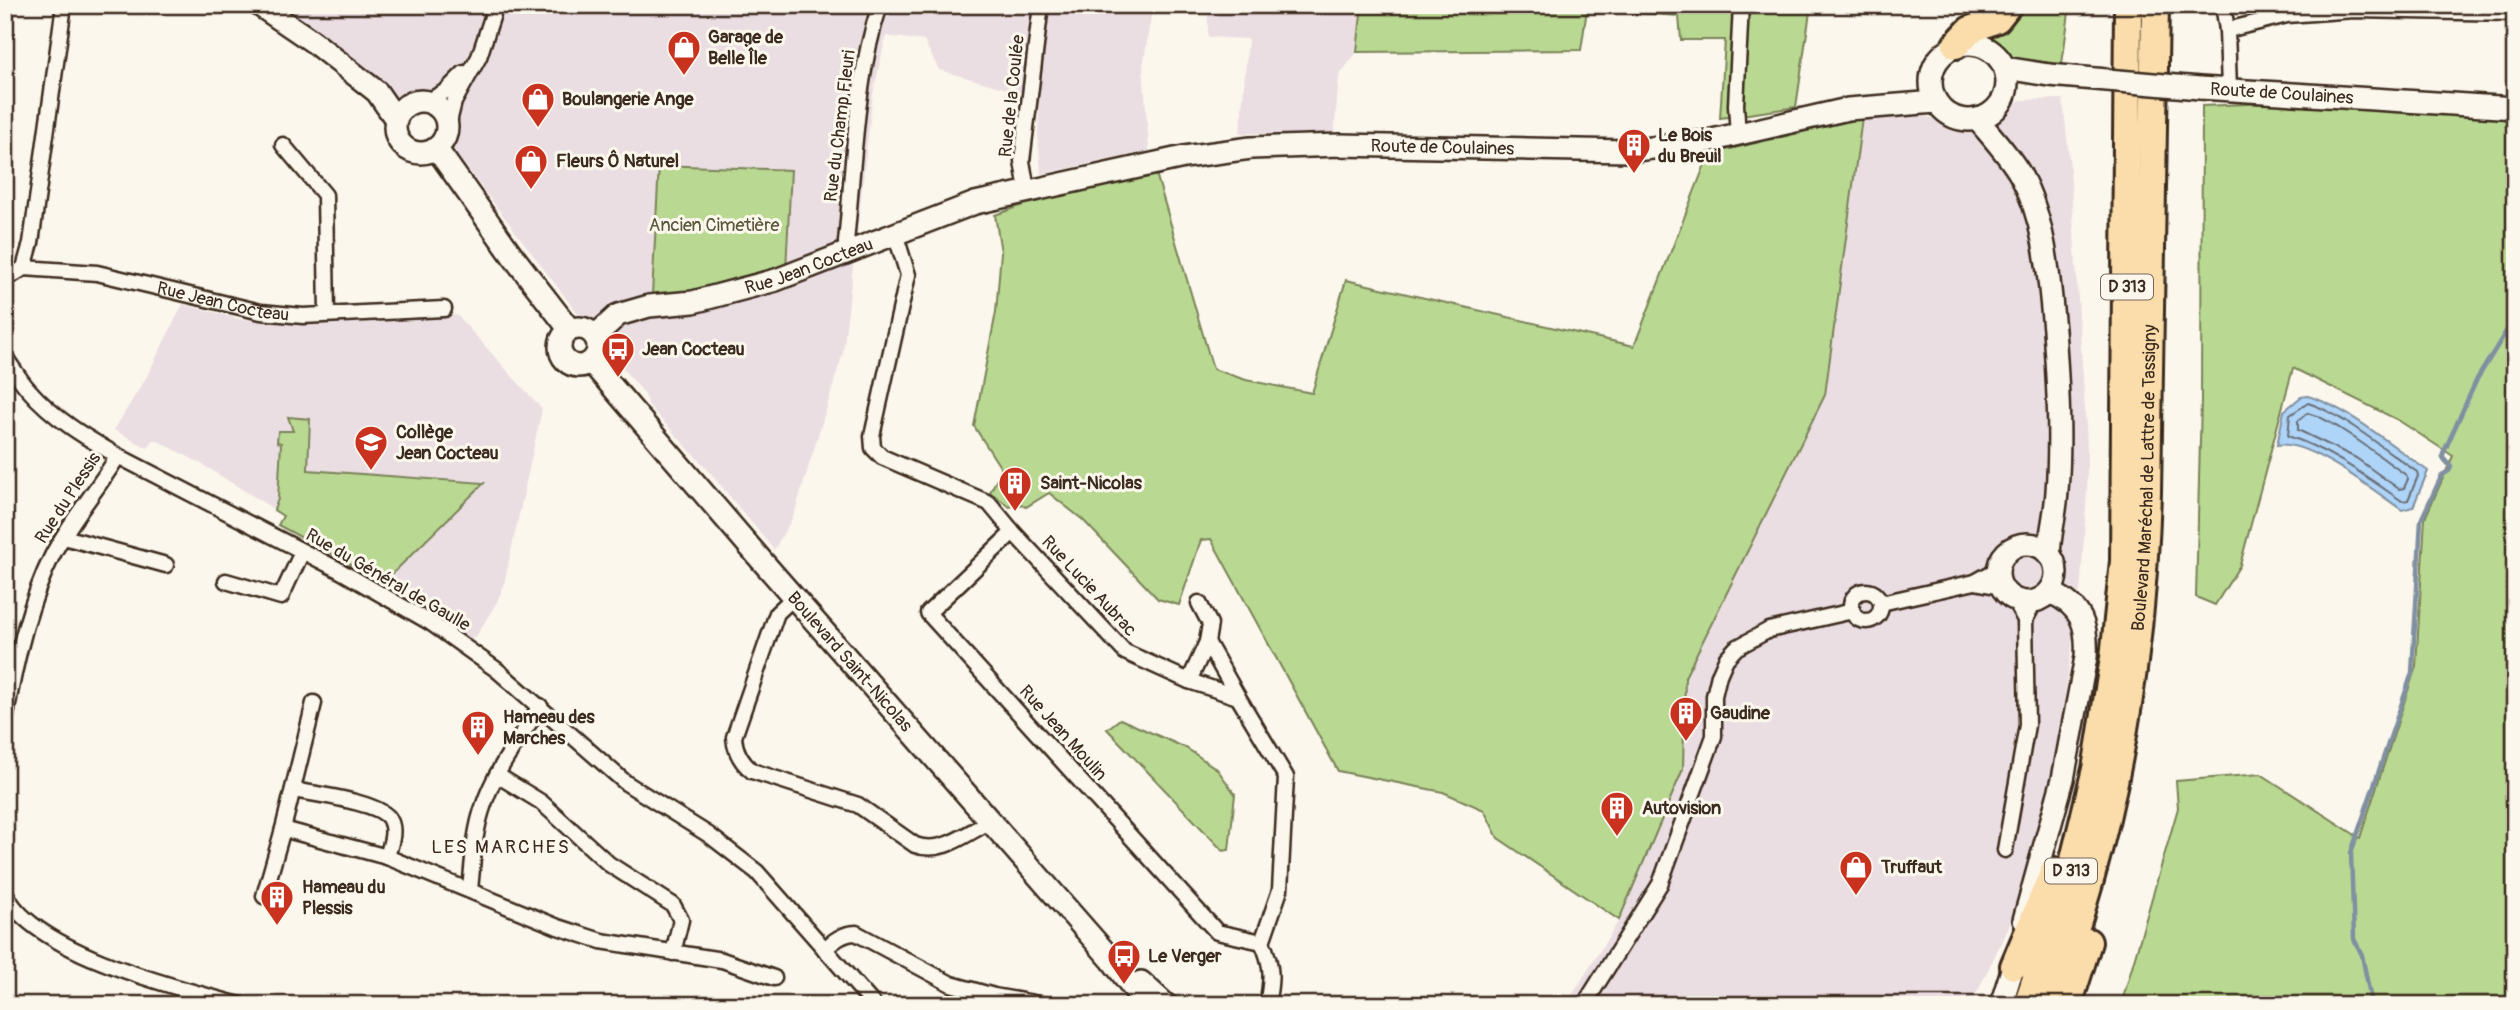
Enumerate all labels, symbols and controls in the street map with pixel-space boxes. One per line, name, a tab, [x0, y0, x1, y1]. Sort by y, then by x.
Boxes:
place label: Garage de Belle Île	[708, 26, 784, 70]
shop icon: Garage de Belle Île	[665, 28, 703, 77]
street label: Rue de la Coulée	[994, 33, 1030, 158]
street label: Rue du Champ Fleuri	[819, 49, 861, 203]
street label: Route de Coulaines	[2209, 77, 2354, 109]
shop icon: Boulangerie Ange	[519, 80, 557, 129]
place label: Boulangerie Ange	[562, 88, 694, 111]
place label: Le Bois du Breuil	[1658, 124, 1721, 168]
building icon: Le Bois du Breuil	[1615, 126, 1653, 175]
street label: Route de Coulaines	[1370, 134, 1515, 160]
shop icon: Fleurs Ô Naturel	[512, 142, 550, 191]
place label: Fleurs Ô Naturel	[556, 149, 679, 173]
park label: Ancien Cimetière	[649, 214, 779, 237]
street label: Rue Jean Cocteau	[742, 232, 876, 299]
road number: D 313	[2101, 274, 2153, 300]
street label: Rue Jean Cocteau	[155, 276, 290, 326]
street label: Boulevard Maréchal de Lattre de Tassigny	[2126, 324, 2161, 632]
bus stop icon: Jean Cocteau	[599, 330, 637, 379]
place label: Jean Cocteau	[642, 338, 745, 361]
place label: Collège Jean Cocteau	[396, 421, 499, 465]
school or university icon: Collège Jean Cocteau	[352, 423, 390, 472]
street label: Rue du Plessis	[30, 448, 106, 548]
building icon: Saint-Nicolas	[996, 464, 1034, 513]
place label: Saint-Nicolas	[1040, 472, 1143, 495]
street label: Rue du Général de Gaulle	[301, 523, 475, 637]
street label: Rue Lucie Aubrac	[1036, 531, 1142, 641]
street label: Boulevard Saint-Nicolas	[782, 587, 918, 736]
street label: Rue Jean Moulin	[1014, 680, 1112, 786]
building icon: Gaudine	[1667, 694, 1705, 743]
place label: Gaudine	[1710, 702, 1771, 725]
place label: Hameau des Marches	[503, 706, 595, 750]
building icon: Hameau des Marches	[459, 708, 497, 757]
building icon: Autovision	[1598, 789, 1636, 838]
place label: Autovision	[1642, 797, 1721, 820]
district label: LES MARCHES	[431, 835, 571, 859]
shop icon: Truffaut	[1837, 848, 1875, 897]
place label: Truffaut	[1880, 856, 1943, 879]
road number: D 313	[2045, 858, 2097, 884]
place label: Hameau du Plessis	[302, 876, 385, 920]
building icon: Hameau du Plessis	[258, 878, 296, 927]
bus stop icon: Le Verger	[1105, 937, 1143, 986]
place label: Le Verger	[1148, 945, 1222, 968]

